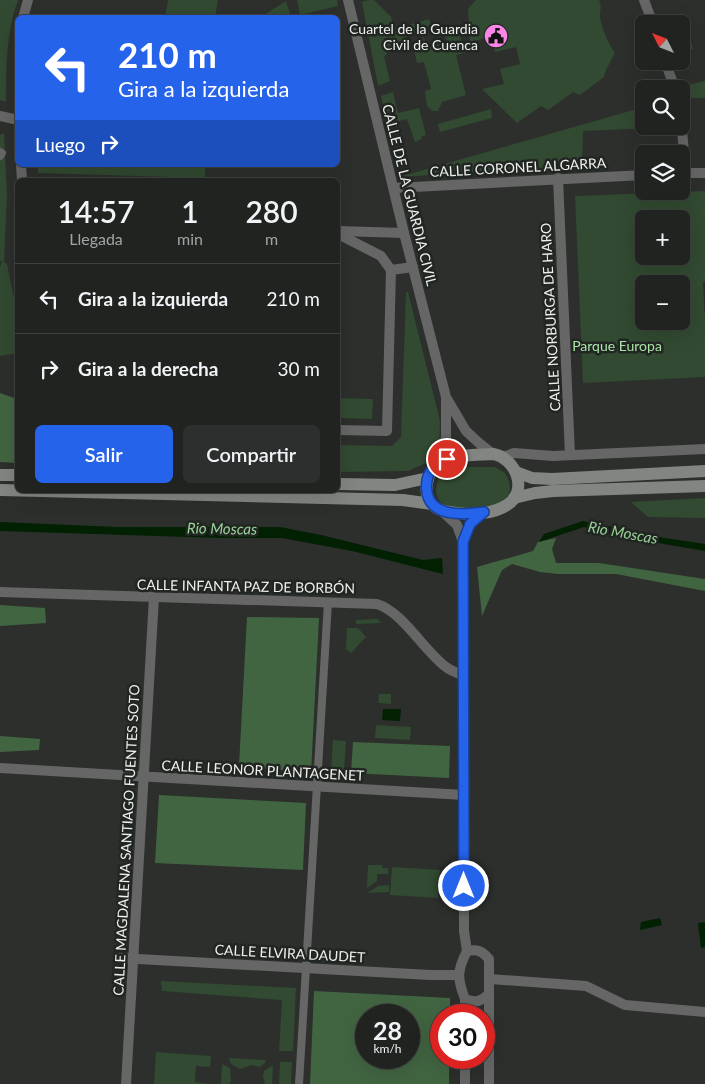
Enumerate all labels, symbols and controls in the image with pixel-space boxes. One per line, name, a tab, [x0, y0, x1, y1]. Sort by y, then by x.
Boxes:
north arrow	[635, 15, 690, 70]
map controls	[635, 15, 690, 330]
place label: Cuartel de la Guardia Civil de Cuenca	[349, 20, 478, 53]
public building icon: Cuartel de la Guardia Civil de Cuenca	[483, 23, 509, 49]
text: 210 m	[118, 33, 217, 75]
icon: left	[35, 35, 100, 100]
text: Gira a la izquierda	[118, 75, 289, 102]
button: search	[635, 80, 690, 135]
street label: CALLE DE LA GUARDIA CIVIL	[379, 102, 441, 288]
icon: right	[95, 130, 123, 158]
text: Luego	[35, 133, 85, 156]
button: layers	[635, 145, 690, 200]
street label: CALLE CORONEL ALGARRA	[429, 154, 607, 180]
text: 14:57	[57, 193, 135, 229]
text: 1	[181, 193, 199, 229]
text: 280	[245, 193, 298, 229]
button: +	[635, 210, 690, 265]
street label: CALLE NORBURGA DE HARO	[537, 222, 563, 412]
text: Llegada	[69, 229, 123, 248]
text: min	[177, 229, 203, 248]
text: m	[265, 229, 278, 248]
button: −	[635, 275, 690, 330]
icon: left	[35, 285, 63, 313]
text: Gira a la izquierda	[78, 287, 228, 310]
text: 210 m	[266, 287, 320, 310]
park label: Parque Europa	[572, 337, 662, 354]
icon: right	[35, 355, 63, 383]
text: Gira a la derecha	[78, 357, 218, 380]
text: 30 m	[277, 357, 320, 380]
button: Salir	[35, 425, 173, 483]
button: Compartir	[183, 425, 320, 483]
pin	[426, 438, 468, 480]
icon: arrive	[433, 445, 461, 473]
water label: Rio Moscas	[587, 517, 659, 547]
water label: Rio Moscas	[187, 518, 257, 538]
street label: CALLE INFANTA PAZ DE BORBÓN	[137, 576, 355, 596]
street label: CALLE MAGDALENA SANTIAGO FUENTES SOTO	[109, 684, 143, 996]
street label: CALLE LEONOR PLANTAGENET	[161, 756, 366, 784]
position arrow	[437, 859, 489, 911]
street label: CALLE ELVIRA DAUDET	[214, 941, 366, 965]
speed limit sign: 30	[430, 1004, 495, 1069]
text: 28	[373, 1015, 402, 1045]
text: km/h	[373, 1041, 402, 1056]

